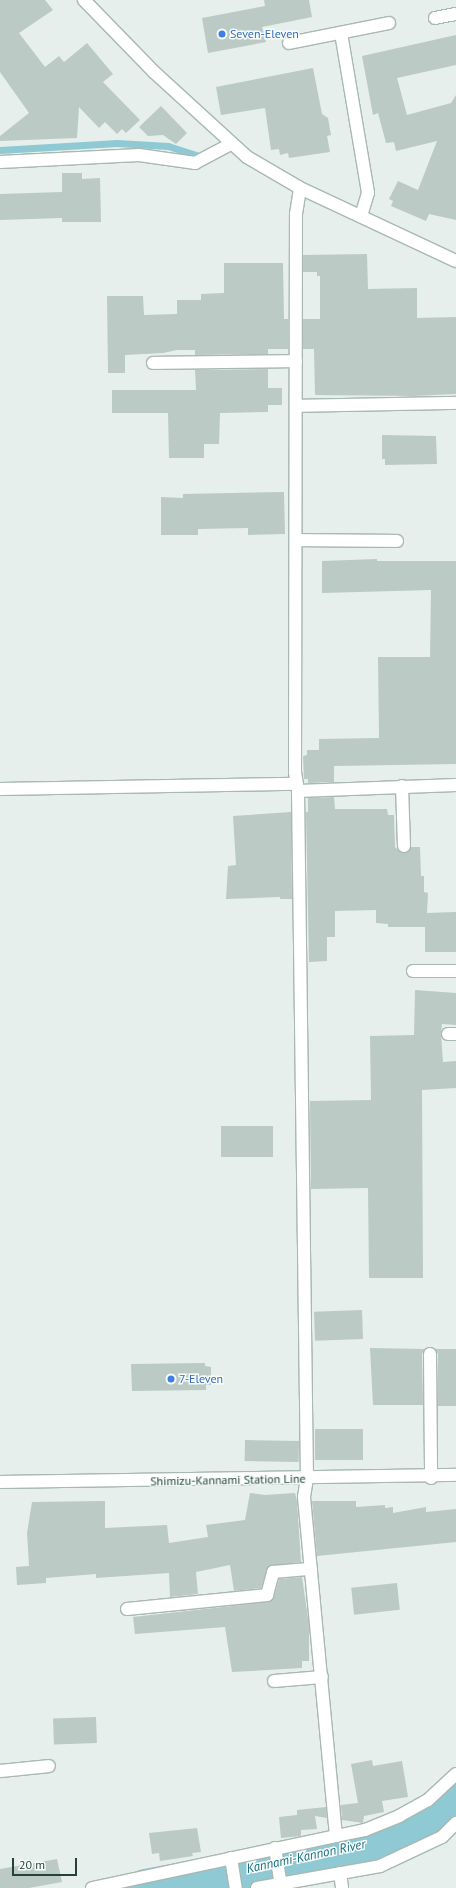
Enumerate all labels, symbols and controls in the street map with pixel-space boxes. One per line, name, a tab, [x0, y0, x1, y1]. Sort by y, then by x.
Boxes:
place label: Seven-Eleven	[230, 27, 299, 41]
marker: Seven-Eleven	[217, 29, 227, 39]
place label: 7-Eleven	[179, 1372, 223, 1386]
marker: 7-Eleven	[166, 1374, 176, 1384]
street label: Shimizu-Kannami Station Line	[150, 1471, 306, 1489]
water label: Kannami-Kannon River	[245, 1837, 367, 1877]
scale bar	[14, 1850, 79, 1876]
text: 20 m	[19, 1857, 45, 1872]

